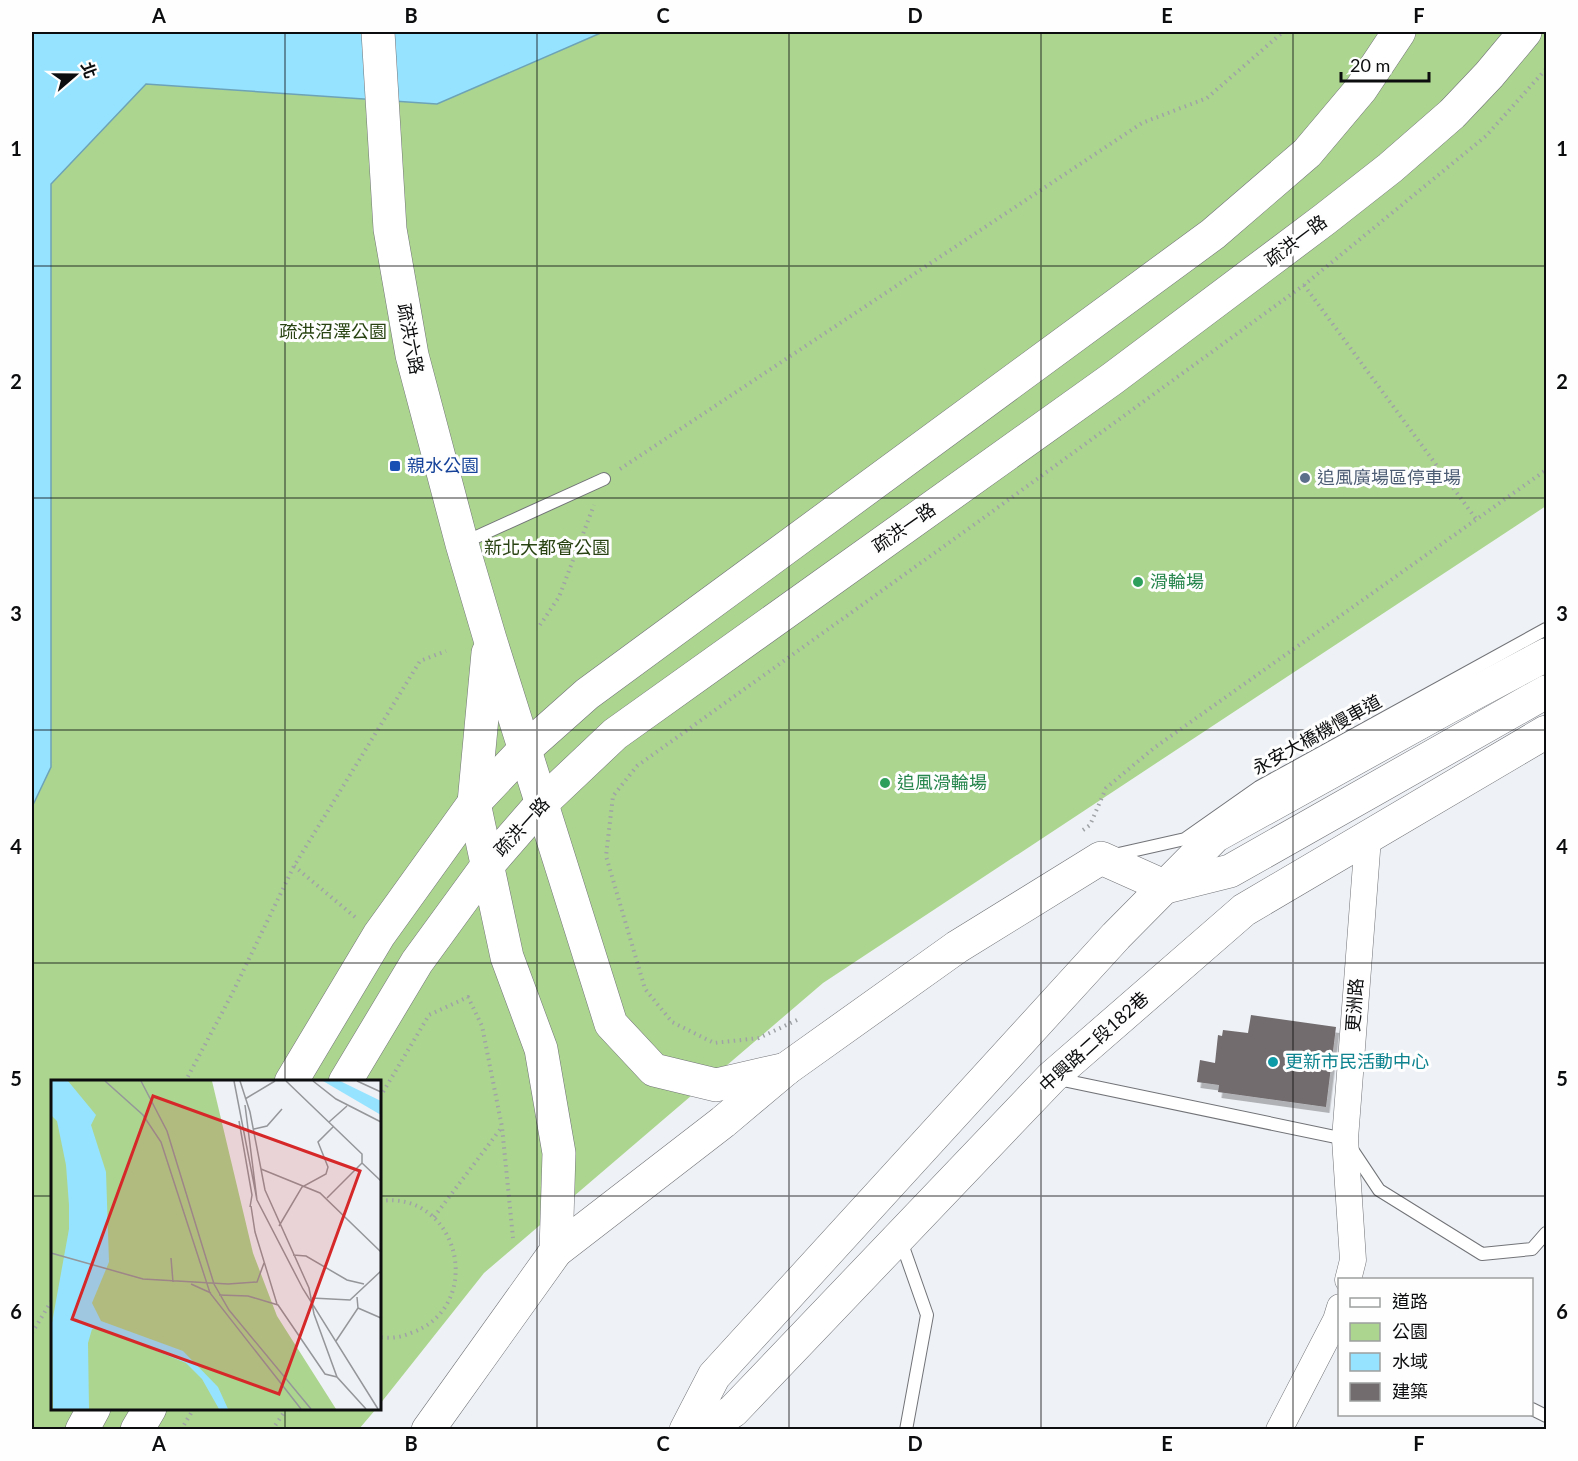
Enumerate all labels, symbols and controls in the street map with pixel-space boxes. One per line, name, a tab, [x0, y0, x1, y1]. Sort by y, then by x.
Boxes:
text: A	[151, 3, 166, 27]
text: B	[404, 3, 418, 27]
text: C	[656, 3, 670, 27]
text: D	[907, 3, 923, 27]
text: E	[1161, 3, 1173, 27]
text: F	[1413, 3, 1425, 27]
north arrow	[45, 45, 105, 105]
scale bar	[1341, 45, 1430, 83]
text: 20 m	[1350, 54, 1390, 76]
text: 北	[78, 59, 101, 80]
text: 1	[10, 136, 22, 160]
text: 1	[1556, 136, 1568, 160]
street label: 疏洪一路	[1260, 210, 1331, 271]
street label: 疏洪六路	[393, 301, 429, 376]
park label: 疏洪沼澤公園	[279, 320, 387, 342]
text: 2	[10, 369, 22, 393]
text: 2	[1556, 369, 1568, 393]
place label: 親水公園	[407, 454, 479, 476]
marker: 親水公園	[388, 459, 402, 473]
place label: 追風廣場區停車場	[1317, 466, 1461, 488]
marker: 追風廣場區停車場	[1298, 471, 1312, 485]
street label: 疏洪一路	[868, 498, 939, 557]
park label: 新北大都會公園	[484, 536, 610, 558]
place label: 滑輪場	[1150, 570, 1204, 592]
marker: 滑輪場	[1131, 575, 1145, 589]
text: 3	[10, 601, 22, 625]
text: 3	[1556, 601, 1568, 625]
street label: 永安大橋機慢車道	[1248, 690, 1385, 779]
place label: 追風滑輪場	[897, 771, 987, 793]
marker: 追風滑輪場	[878, 776, 892, 790]
street label: 疏洪一路	[489, 792, 554, 860]
text: 4	[10, 834, 22, 858]
text: 4	[1556, 834, 1568, 858]
street label: 更洲路	[1341, 977, 1367, 1033]
street label: 中興路二段182巷	[1034, 986, 1152, 1096]
place label: 更新市民活動中心	[1285, 1050, 1429, 1072]
marker: 更新市民活動中心	[1266, 1055, 1280, 1069]
text: 5	[10, 1066, 22, 1090]
text: 5	[1556, 1066, 1568, 1090]
inset map	[51, 1080, 381, 1410]
legend	[1338, 1278, 1533, 1416]
text: 道路	[1392, 1290, 1428, 1312]
text: 6	[10, 1299, 22, 1323]
text: 6	[1556, 1299, 1568, 1323]
text: 公園	[1392, 1320, 1428, 1342]
text: 水域	[1392, 1350, 1428, 1372]
text: 建築	[1392, 1380, 1428, 1402]
text: A	[151, 1431, 166, 1455]
text: B	[404, 1431, 418, 1455]
text: C	[656, 1431, 670, 1455]
text: D	[907, 1431, 923, 1455]
text: E	[1161, 1431, 1173, 1455]
text: F	[1413, 1431, 1425, 1455]

